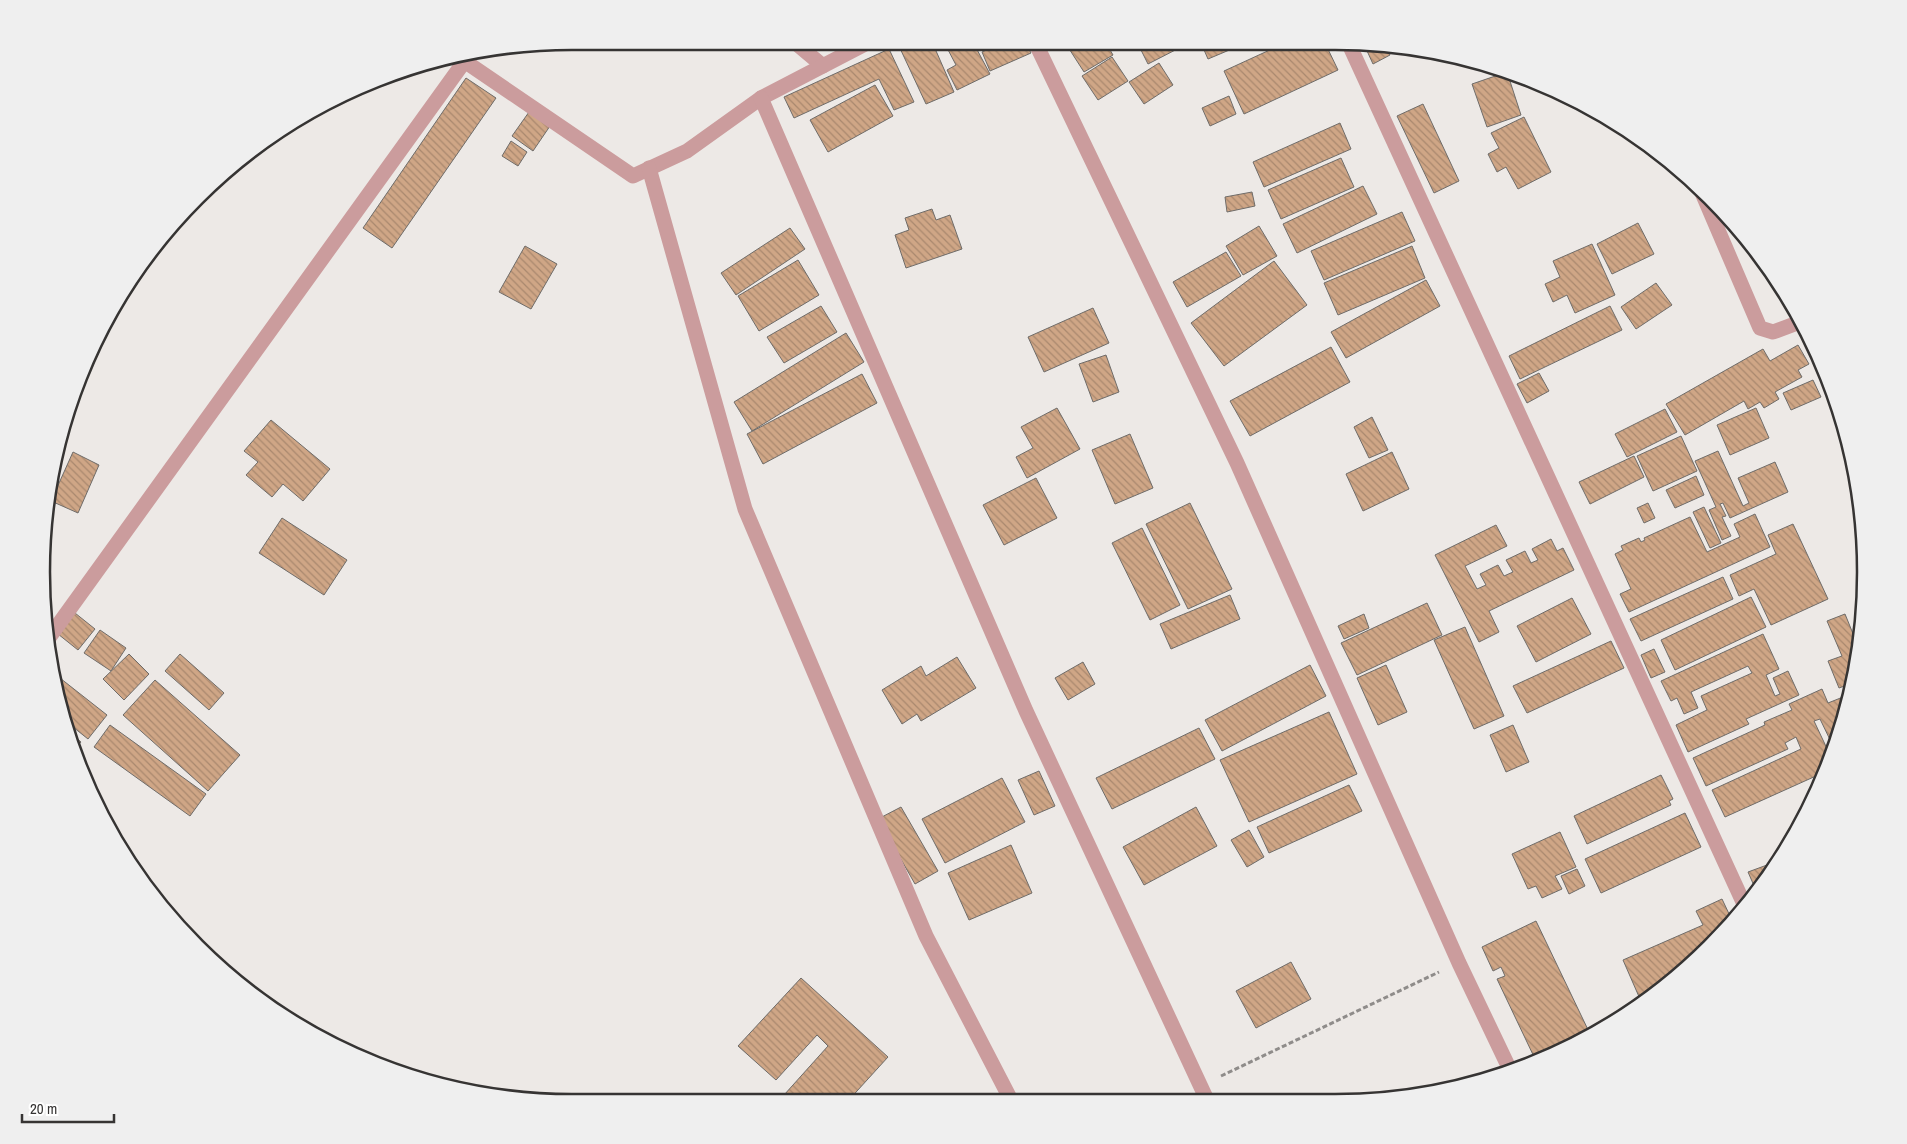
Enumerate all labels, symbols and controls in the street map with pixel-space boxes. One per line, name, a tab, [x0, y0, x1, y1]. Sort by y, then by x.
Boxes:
scale bar	[22, 1092, 115, 1124]
text: 20 m	[30, 1098, 57, 1119]

